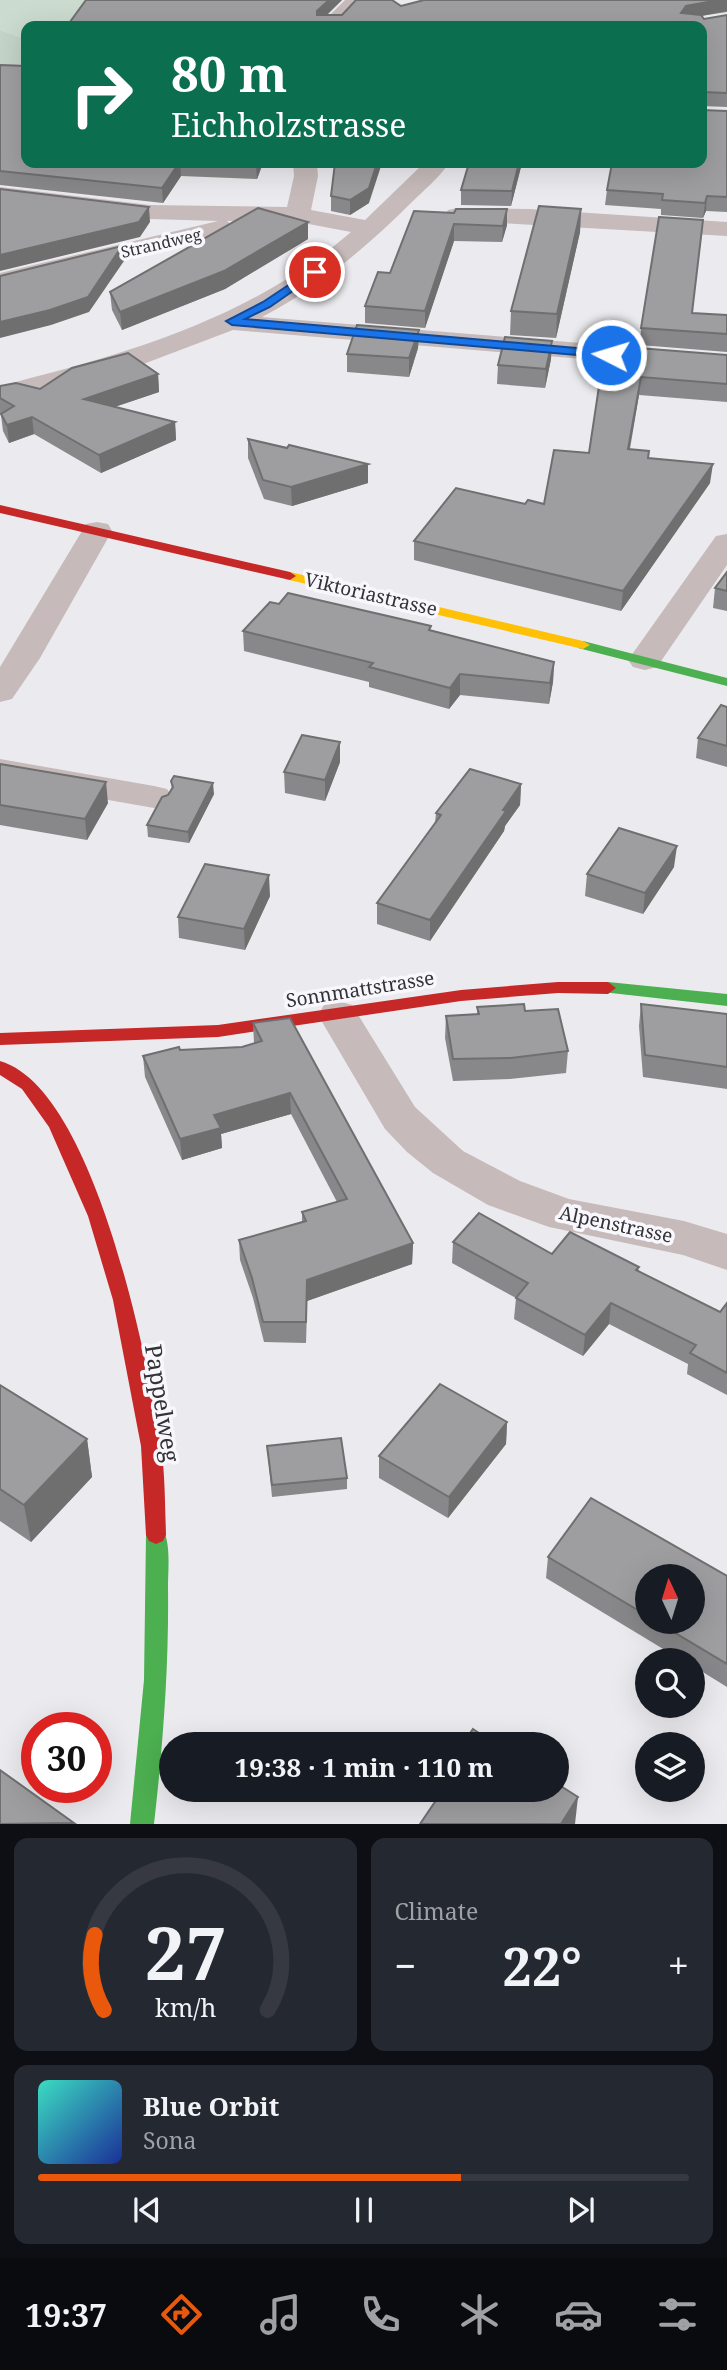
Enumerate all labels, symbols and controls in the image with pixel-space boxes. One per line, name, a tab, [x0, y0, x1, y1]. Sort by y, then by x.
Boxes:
text: 80 m	[171, 40, 287, 106]
icon: right	[56, 49, 147, 140]
text: Eichholzstrasse	[171, 103, 406, 146]
street label: Strandweg	[119, 223, 204, 263]
pin	[285, 242, 345, 302]
icon: arrive	[296, 253, 334, 291]
position arrow	[574, 318, 648, 392]
street label: Viktoriastrasse	[302, 566, 440, 622]
street label: Sonnmattstrasse	[284, 964, 436, 1014]
street label: Alpenstrasse	[557, 1199, 675, 1249]
street label: Pappelweg	[138, 1342, 188, 1465]
north arrow	[635, 1564, 705, 1634]
map controls	[635, 1564, 705, 1802]
button: search	[635, 1648, 705, 1718]
speed limit sign: 30	[21, 1712, 112, 1803]
button: layers	[635, 1732, 705, 1802]
text: 19:38 · 1 min · 110 m	[234, 1749, 494, 1785]
text: Climate	[395, 1895, 478, 1927]
text: 27	[144, 1903, 226, 2002]
text: 22°	[502, 1930, 582, 2001]
text: −	[395, 1939, 417, 1991]
text: +	[668, 1939, 689, 1991]
text: km/h	[155, 1990, 216, 2024]
text: Blue Orbit	[143, 2088, 279, 2124]
text: Sona	[143, 2124, 197, 2156]
icon: previous	[128, 2191, 166, 2229]
icon: pause	[345, 2191, 383, 2229]
icon: next	[562, 2191, 600, 2229]
icon: directions	[157, 2290, 206, 2339]
icon: music	[256, 2290, 305, 2339]
icon: phone	[356, 2290, 405, 2339]
icon: climate	[455, 2290, 504, 2339]
icon: car	[554, 2290, 603, 2339]
icon: filters	[653, 2290, 702, 2339]
text: 19:37	[25, 2293, 107, 2336]

